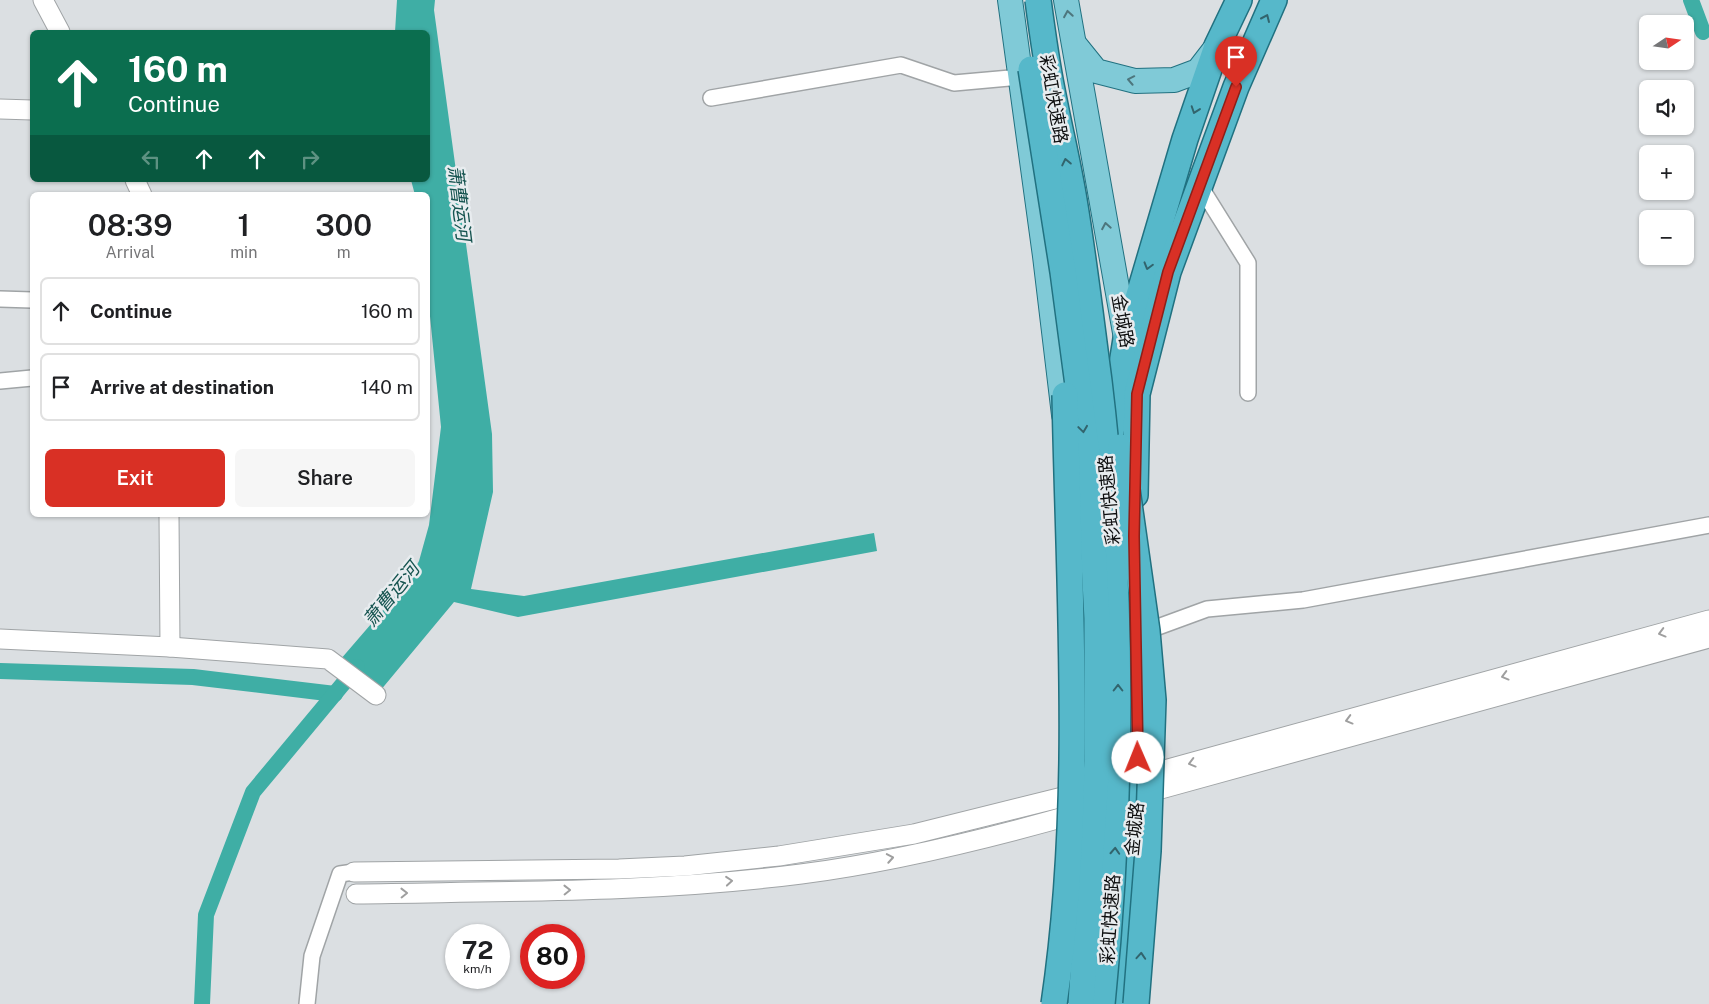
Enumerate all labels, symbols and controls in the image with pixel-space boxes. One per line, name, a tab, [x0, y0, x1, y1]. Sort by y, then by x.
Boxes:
one-way arrow	[1064, 10, 1074, 19]
one-way arrow	[1260, 14, 1271, 23]
north arrow	[1639, 15, 1694, 70]
map controls	[1639, 15, 1694, 265]
pin	[1215, 36, 1257, 87]
icon: arrive	[1222, 43, 1250, 71]
text: 160 m	[128, 49, 228, 90]
icon: ahead	[45, 50, 110, 115]
street label: 彩虹快速路	[1036, 53, 1072, 145]
one-way arrow	[1126, 75, 1135, 85]
button: sound	[1639, 80, 1694, 135]
text: Continue	[128, 91, 220, 117]
one-way arrow	[1191, 105, 1201, 114]
icon: left	[137, 145, 165, 173]
icon: ahead	[190, 145, 218, 173]
icon: ahead	[243, 145, 271, 173]
icon: right	[296, 145, 324, 173]
button: +	[1639, 145, 1694, 200]
one-way arrow	[1062, 157, 1072, 166]
water label: 萧曹运河	[444, 164, 476, 246]
text: 08:39	[88, 207, 172, 243]
text: 1	[238, 207, 250, 243]
text: 300	[315, 207, 372, 243]
button: −	[1639, 210, 1694, 265]
one-way arrow	[1101, 222, 1111, 230]
text: Arrival	[105, 243, 155, 262]
text: min	[230, 243, 257, 262]
text: m	[337, 243, 351, 262]
one-way arrow	[1143, 261, 1153, 269]
street label: 金城路	[1108, 293, 1138, 349]
icon: ahead	[47, 297, 75, 325]
text: Continue	[90, 300, 172, 322]
text: 160 m	[361, 300, 413, 322]
icon: arrive	[47, 373, 75, 401]
text: Arrive at destination	[90, 376, 274, 398]
text: 140 m	[361, 376, 413, 398]
one-way arrow	[1078, 425, 1088, 433]
button: Exit	[45, 449, 225, 507]
button: Share	[235, 449, 415, 507]
street label: 彩虹快速路	[1095, 454, 1123, 546]
water label: 萧曹运河	[359, 554, 426, 630]
one-way arrow	[1658, 628, 1667, 638]
one-way arrow	[1502, 671, 1510, 681]
one-way arrow	[1113, 684, 1123, 692]
one-way arrow	[1345, 714, 1353, 724]
position arrow	[1111, 731, 1163, 783]
one-way arrow	[1188, 757, 1197, 767]
street label: 金城路	[1121, 801, 1147, 857]
one-way arrow	[1109, 846, 1120, 854]
one-way arrow	[885, 853, 894, 863]
street label: 彩虹快速路	[1096, 873, 1124, 965]
one-way arrow	[725, 876, 733, 887]
one-way arrow	[563, 885, 571, 895]
one-way arrow	[401, 888, 409, 898]
speed limit sign: 80	[520, 924, 585, 989]
text: 72	[462, 935, 493, 965]
one-way arrow	[1135, 951, 1146, 959]
text: km/h	[463, 962, 492, 976]

